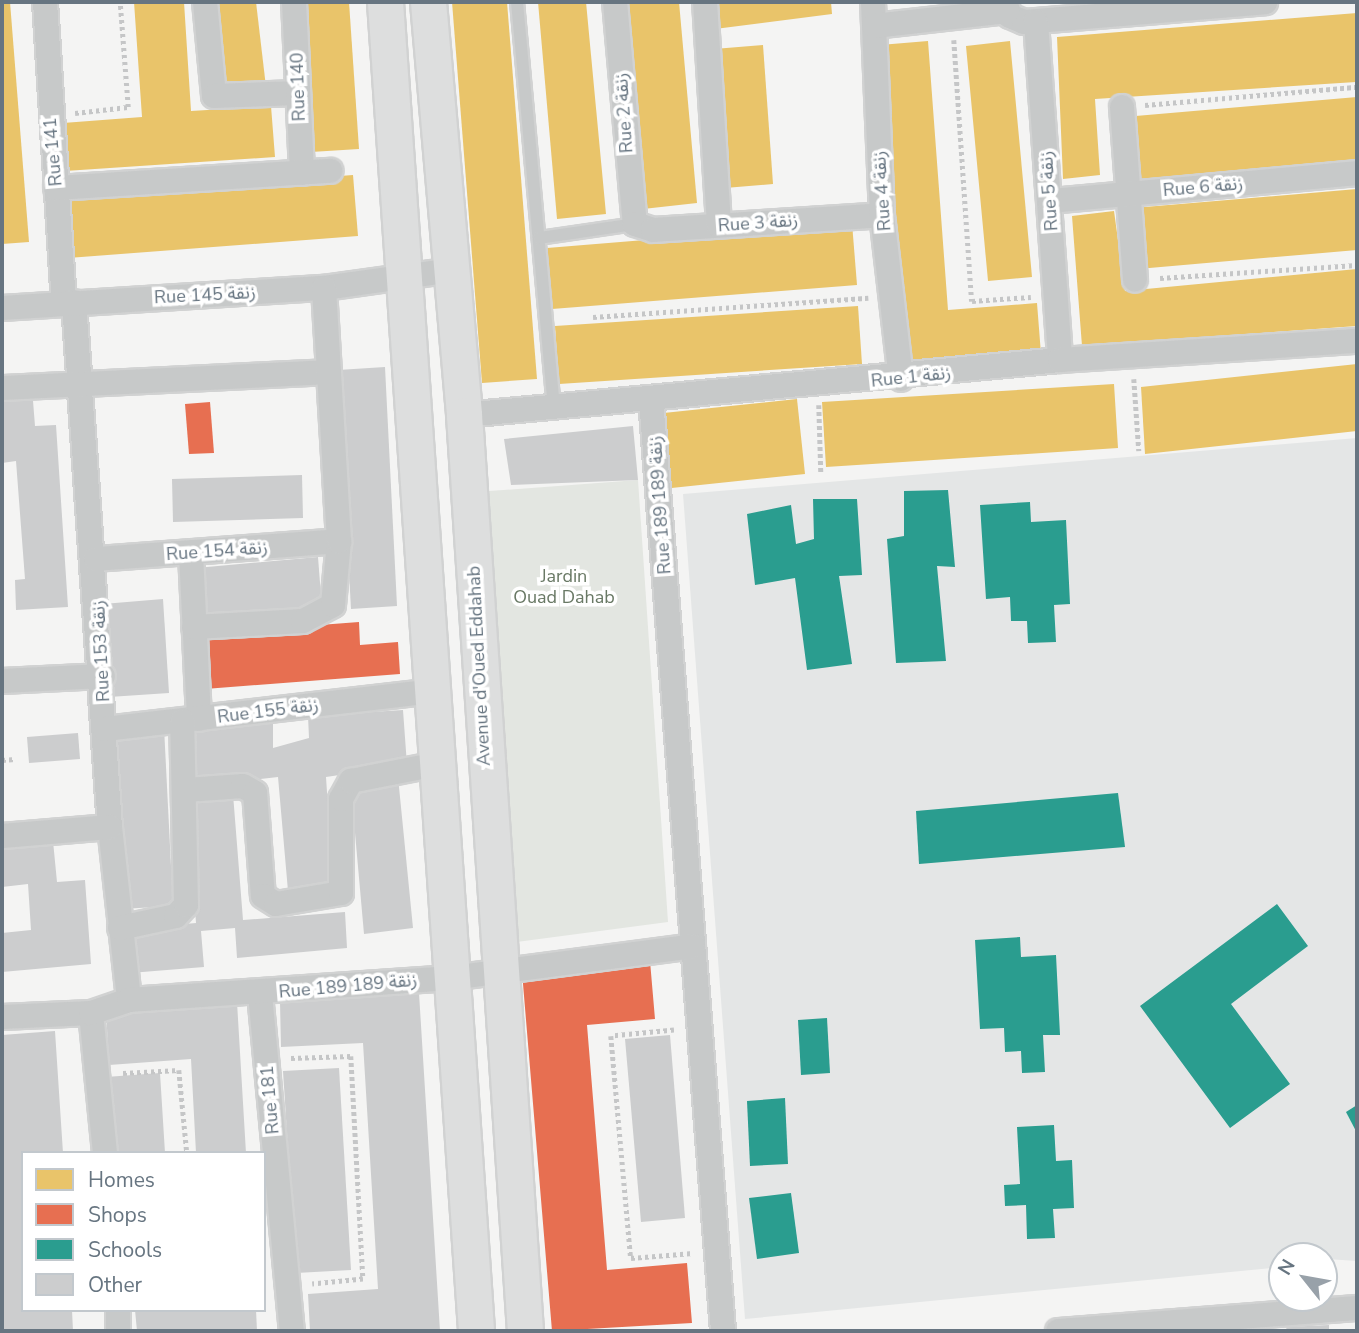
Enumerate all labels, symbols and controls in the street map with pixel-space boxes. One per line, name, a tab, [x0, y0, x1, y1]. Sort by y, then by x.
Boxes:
street label: Rue 140	[286, 52, 310, 122]
street label: Rue 2 زنقة	[610, 72, 638, 154]
street label: Rue 141	[39, 117, 67, 187]
street label: Rue 4 زنقة	[868, 150, 896, 232]
street label: Rue 5 زنقة	[1035, 150, 1063, 232]
street label: Rue 6 زنقة	[1162, 173, 1244, 201]
street label: Rue 3 زنقة	[717, 209, 799, 237]
street label: Rue 145 زنقة	[154, 282, 256, 308]
street label: Rue 1 زنقة	[870, 362, 952, 392]
street label: Rue 189 زنقة 189	[644, 435, 676, 575]
street label: Rue 154 زنقة	[165, 537, 269, 565]
street label: Avenue d'Oued Eddahab	[463, 565, 495, 767]
park label: Jardin Ouad Dahab	[513, 566, 615, 608]
street label: Rue 153 زنقة	[88, 600, 114, 702]
street label: Rue 155 زنقة	[216, 694, 320, 728]
street label: Rue 189 زنقة 189	[278, 969, 418, 1003]
street label: Rue 181	[256, 1065, 284, 1135]
legend	[21, 1151, 266, 1312]
text: Homes	[88, 1166, 155, 1194]
text: Shops	[88, 1201, 147, 1229]
text: Schools	[88, 1236, 162, 1264]
north arrow	[1268, 1242, 1338, 1312]
text: N	[1272, 1254, 1302, 1280]
text: Other	[88, 1271, 142, 1299]

